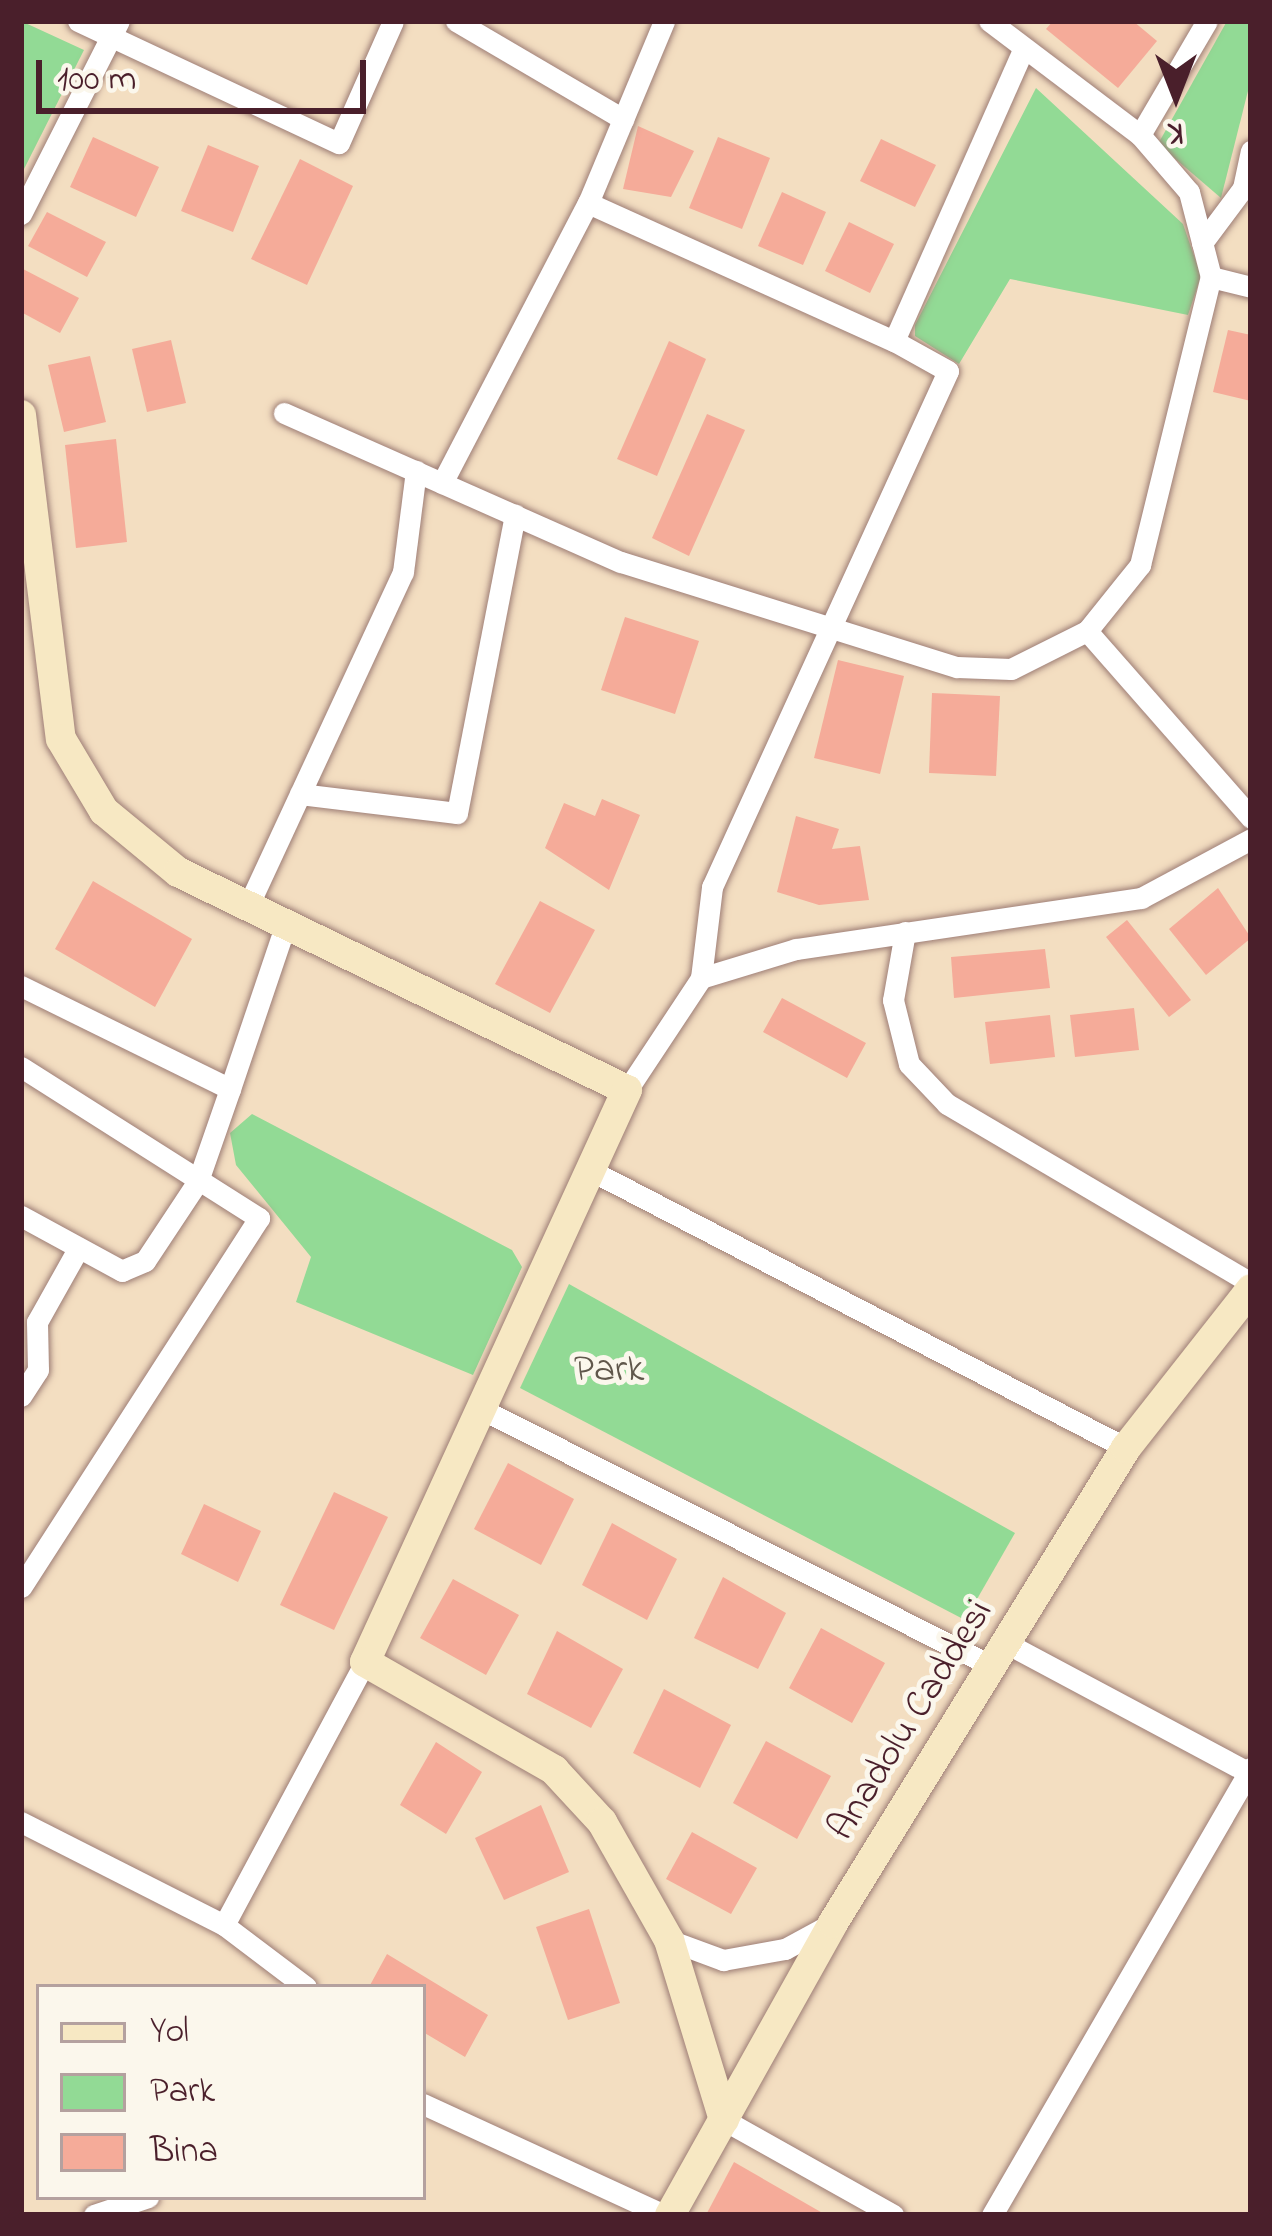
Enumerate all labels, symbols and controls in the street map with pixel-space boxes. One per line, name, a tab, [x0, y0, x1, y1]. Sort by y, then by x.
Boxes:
scale bar	[42, 36, 372, 110]
north arrow	[1116, 36, 1236, 156]
text: 100 m	[57, 54, 137, 107]
text: K	[1168, 108, 1184, 156]
park label: Park	[574, 1348, 644, 1394]
street label: Anadolu Caddesi	[819, 1592, 1005, 1850]
legend	[36, 1984, 426, 2200]
text: Yol	[150, 2006, 189, 2059]
text: Park	[150, 2066, 215, 2119]
text: Bina	[150, 2126, 218, 2179]

